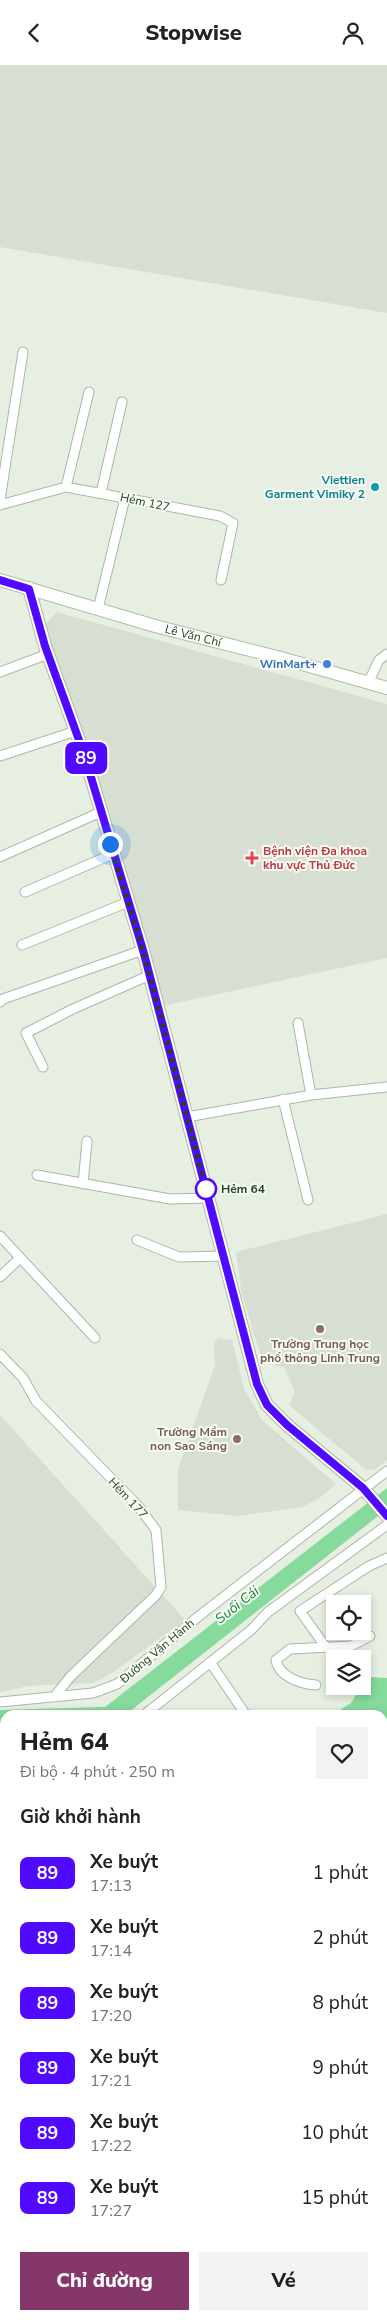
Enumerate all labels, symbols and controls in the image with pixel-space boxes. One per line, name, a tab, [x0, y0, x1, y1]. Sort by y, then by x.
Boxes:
text: Stopwise	[145, 18, 242, 48]
icon: back	[20, 19, 48, 47]
icon: person	[339, 19, 367, 47]
place label: Viettien Garment Vimiky 2	[265, 472, 365, 502]
marker: Viettien Garment Vimiky 2	[369, 481, 381, 493]
street label: Hẻm 127	[119, 489, 171, 515]
street label: Lê Văn Chí	[163, 621, 224, 651]
place label: WinMart+	[260, 656, 317, 672]
marker: WinMart+	[321, 658, 333, 670]
line badge: 89	[64, 742, 108, 774]
text: 89	[75, 746, 97, 770]
your location	[98, 832, 123, 857]
place label: Bệnh viện Đa khoa khu vực Thủ Đức	[263, 843, 367, 873]
marker: Bệnh viện Đa khoa khu vực Thủ Đức	[245, 851, 259, 865]
marker: Hẻm 64	[195, 1178, 217, 1200]
place label: Hẻm 64	[221, 1181, 265, 1197]
marker: Trường Trung học phổ thông Linh Trung	[314, 1323, 326, 1335]
place label: Trường Trung học phổ thông Linh Trung	[260, 1336, 380, 1366]
place label: Trường Mầm non Sao Sáng	[150, 1424, 227, 1454]
marker: Trường Mầm non Sao Sáng	[231, 1433, 243, 1445]
street label: Hẻm 177	[105, 1474, 151, 1522]
water label: Suối Cái	[211, 1581, 264, 1628]
map controls	[326, 1595, 371, 1695]
button: locate	[326, 1595, 371, 1640]
street label: Đường Vận Hành	[116, 1615, 197, 1687]
button: layers	[326, 1650, 371, 1695]
text: Hẻm 64	[20, 1726, 109, 1758]
button: heart	[316, 1727, 368, 1779]
text: Đi bộ · 4 phút · 250 m	[20, 1761, 175, 1783]
text: Giờ khởi hành	[20, 1804, 141, 1830]
text: Xe buýt	[90, 1849, 158, 1875]
text: 1 phút	[313, 1860, 368, 1886]
text: 89	[37, 1861, 58, 1885]
text: 17:13	[90, 1875, 132, 1897]
text: Xe buýt	[90, 1914, 158, 1940]
text: 2 phút	[313, 1925, 368, 1951]
text: 89	[37, 1926, 58, 1950]
text: 17:14	[90, 1940, 132, 1962]
text: Xe buýt	[90, 1979, 158, 2005]
text: 8 phút	[313, 1990, 368, 2016]
text: 89	[37, 1991, 58, 2015]
text: 17:20	[90, 2005, 132, 2027]
text: Xe buýt	[90, 2044, 158, 2070]
text: 9 phút	[313, 2055, 368, 2081]
text: 89	[37, 2056, 58, 2080]
text: 17:21	[90, 2070, 132, 2092]
text: Xe buýt	[90, 2109, 158, 2135]
text: 10 phút	[301, 2120, 368, 2146]
text: 89	[37, 2121, 58, 2145]
text: 17:22	[90, 2135, 132, 2157]
text: Xe buýt	[90, 2174, 158, 2200]
text: 15 phút	[301, 2185, 368, 2211]
text: 89	[37, 2186, 58, 2210]
text: 17:27	[90, 2200, 132, 2222]
button: Chỉ đường	[20, 2252, 189, 2310]
button: Vé	[199, 2252, 368, 2310]

